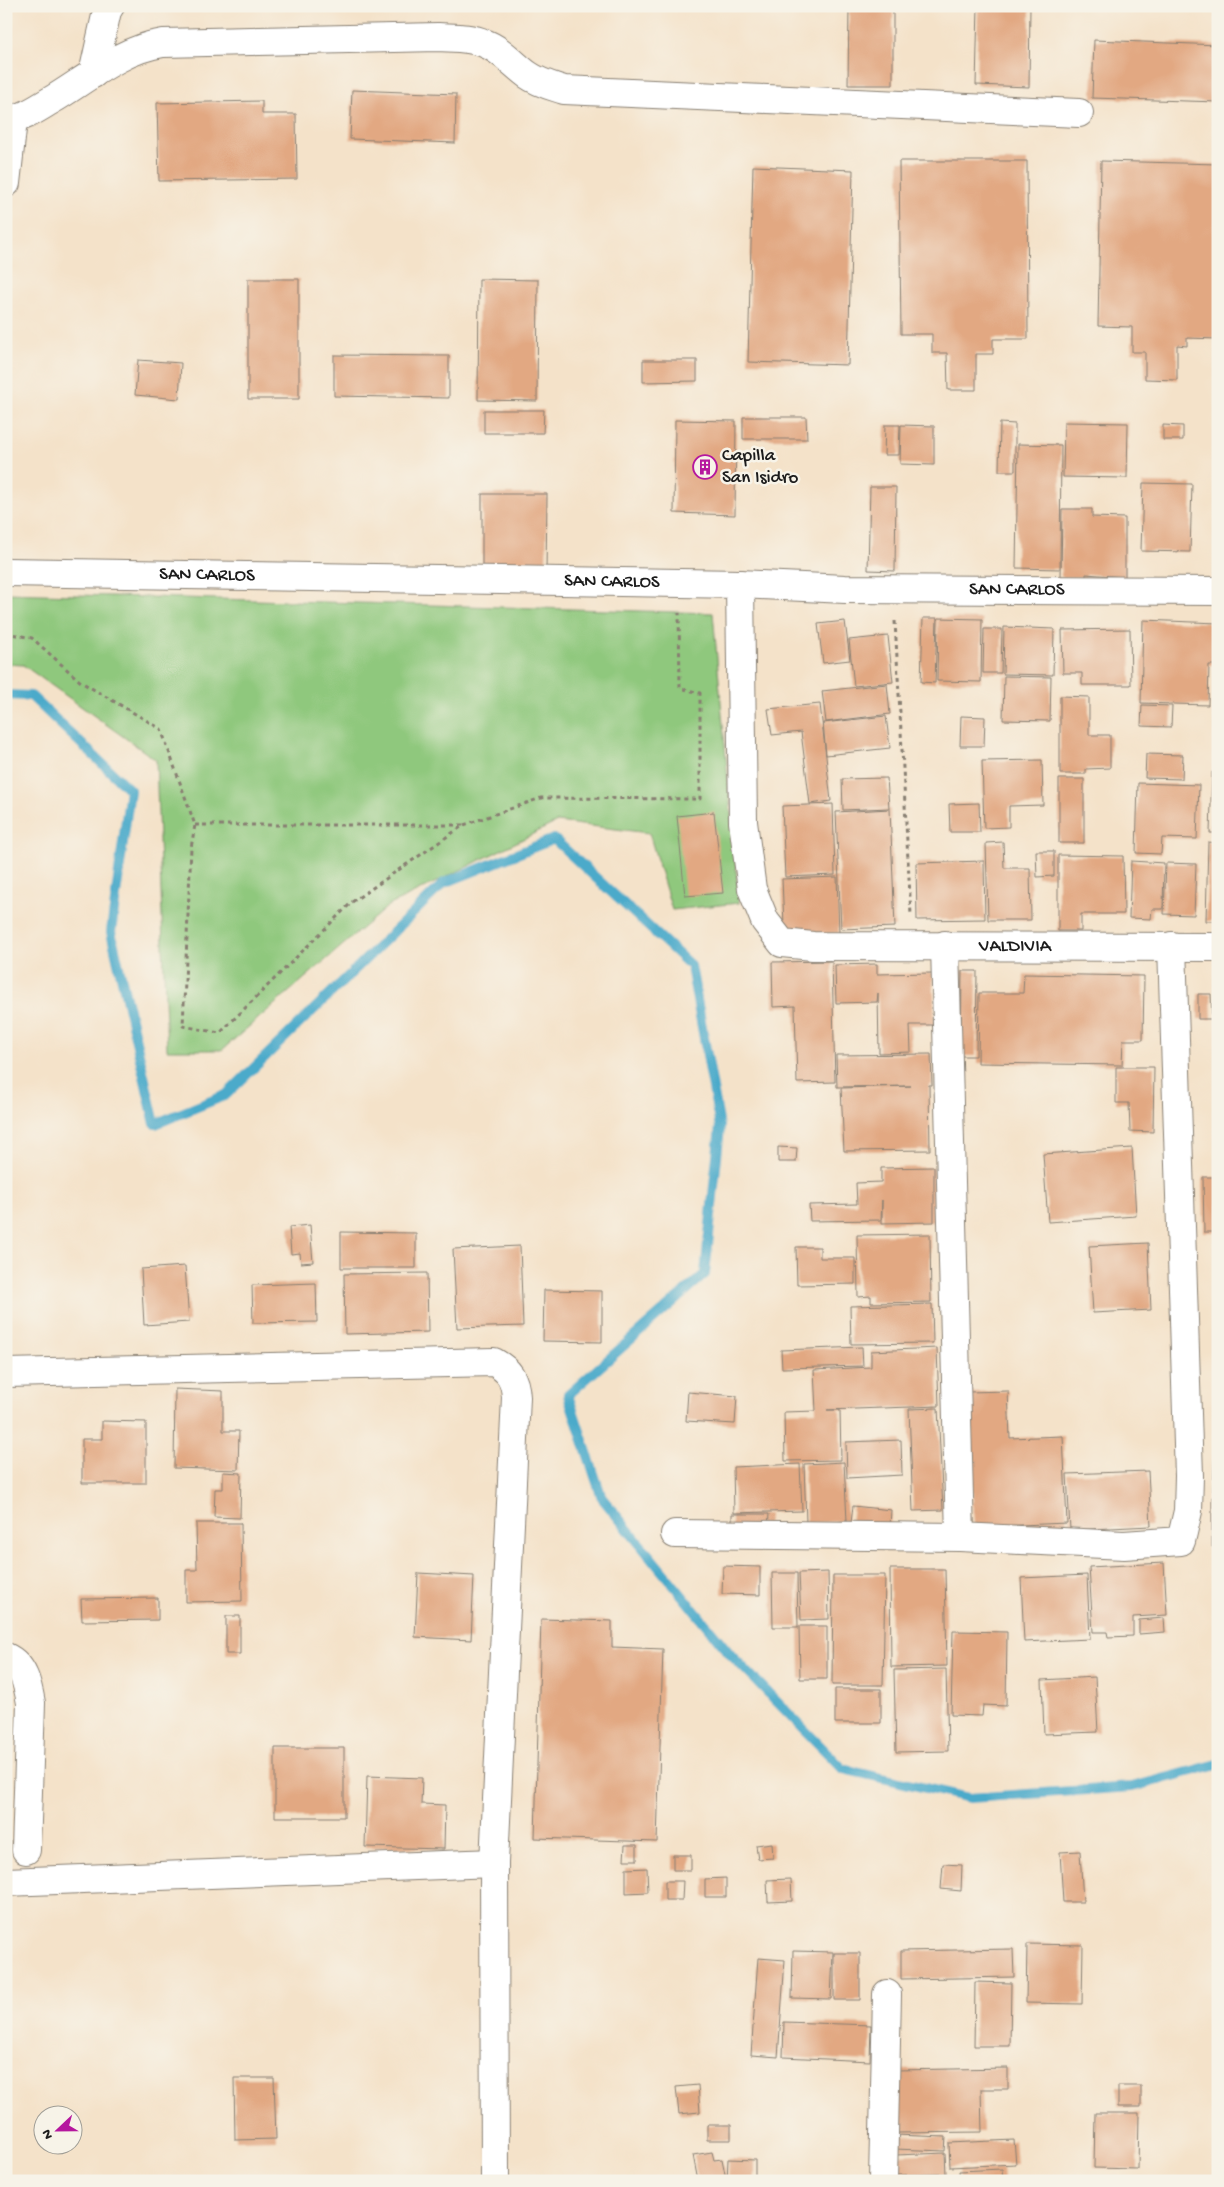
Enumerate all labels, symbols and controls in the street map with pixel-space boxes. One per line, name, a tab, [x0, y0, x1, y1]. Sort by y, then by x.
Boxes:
place label: Capilla San Isidro	[722, 445, 798, 490]
building icon: Capilla San Isidro	[692, 454, 718, 480]
street label: SAN CARLOS	[159, 563, 255, 588]
street label: SAN CARLOS	[564, 570, 660, 594]
street label: SAN CARLOS	[969, 578, 1065, 602]
street label: VALDIVIA	[978, 935, 1053, 958]
north arrow	[32, 2104, 82, 2154]
text: N	[39, 2127, 58, 2141]

